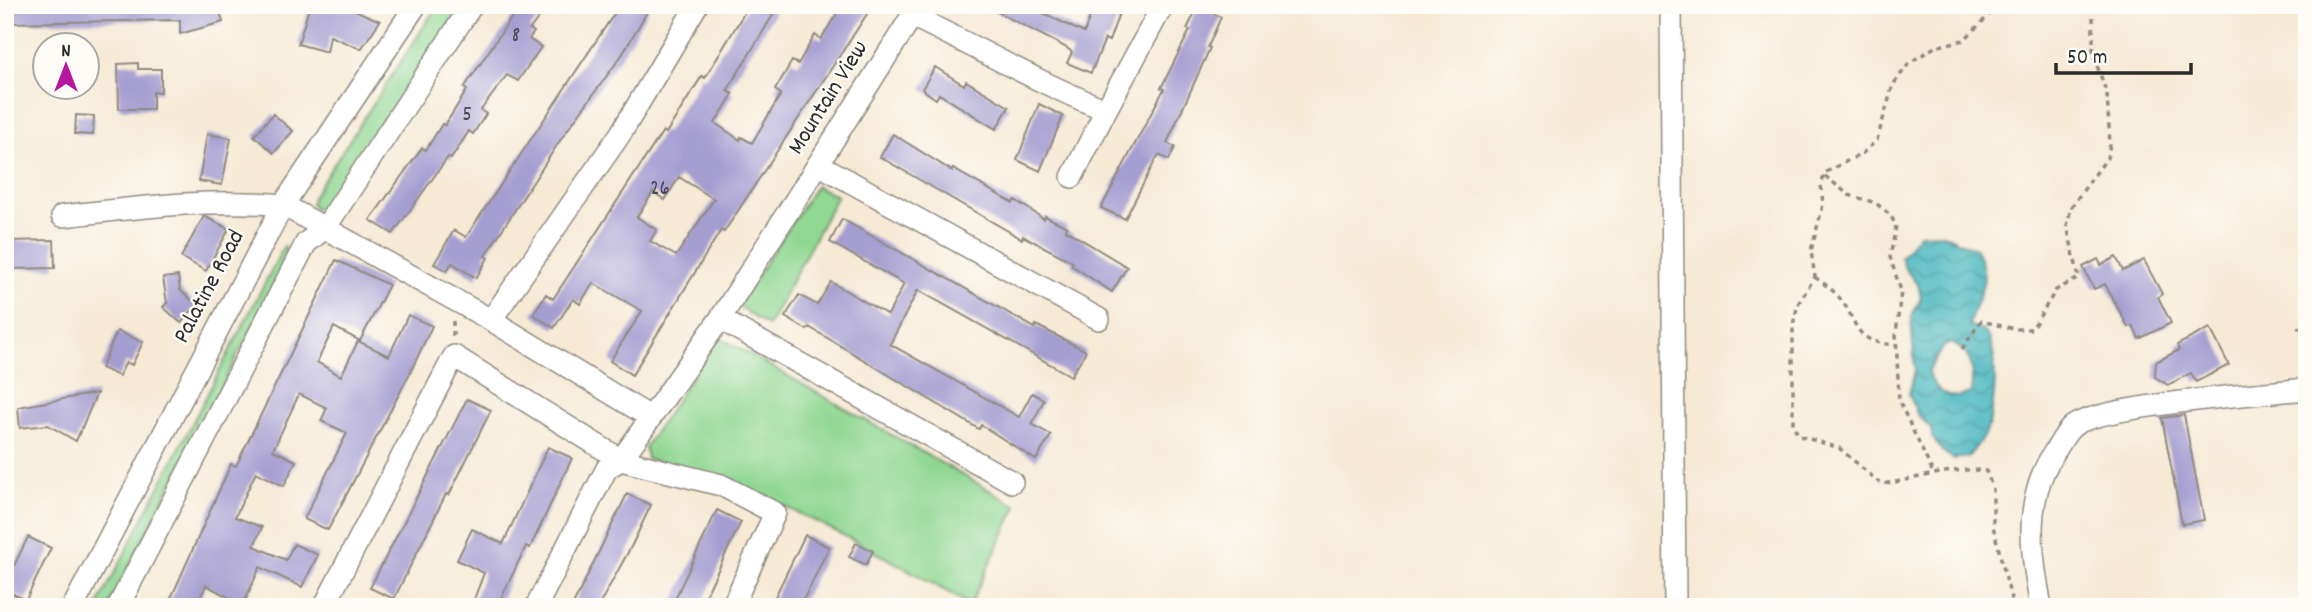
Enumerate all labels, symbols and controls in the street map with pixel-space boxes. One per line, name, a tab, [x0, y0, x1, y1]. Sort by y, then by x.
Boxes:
house number: 8	[512, 22, 520, 52]
north arrow	[32, 32, 102, 102]
scale bar	[2056, 32, 2191, 76]
street label: Mountain View	[780, 34, 878, 162]
text: N	[61, 39, 71, 66]
text: 50 m	[2067, 44, 2107, 74]
house number: 5	[462, 101, 472, 131]
house number: 26	[650, 175, 670, 205]
street label: Palatine Road	[166, 224, 254, 350]

